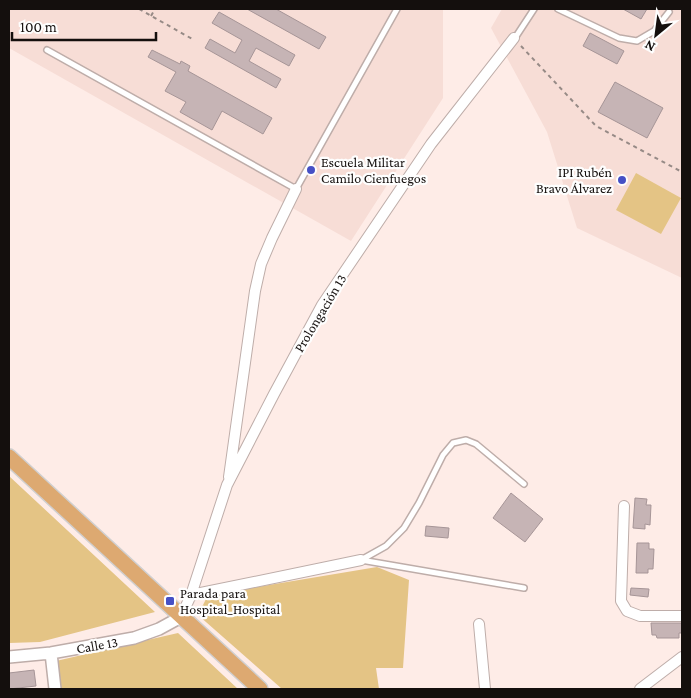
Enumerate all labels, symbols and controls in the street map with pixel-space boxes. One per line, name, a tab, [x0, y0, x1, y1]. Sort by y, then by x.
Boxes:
scale bar	[12, 10, 156, 42]
north arrow	[631, 10, 681, 60]
text: 100 m	[20, 19, 57, 35]
text: N	[641, 37, 658, 56]
place label: Escuela Militar Camilo Cienfuegos	[321, 154, 426, 186]
marker: Escuela Militar Camilo Cienfuegos	[305, 164, 317, 176]
place label: IPI Rubén Bravo Álvarez	[536, 164, 612, 196]
marker: IPI Rubén Bravo Álvarez	[616, 174, 628, 186]
street label: Prolongación 13	[291, 271, 349, 355]
place label: Parada para Hospital_Hospital	[180, 585, 281, 617]
marker: Parada para Hospital_Hospital	[164, 595, 176, 607]
street label: Calle 13	[75, 633, 119, 657]

